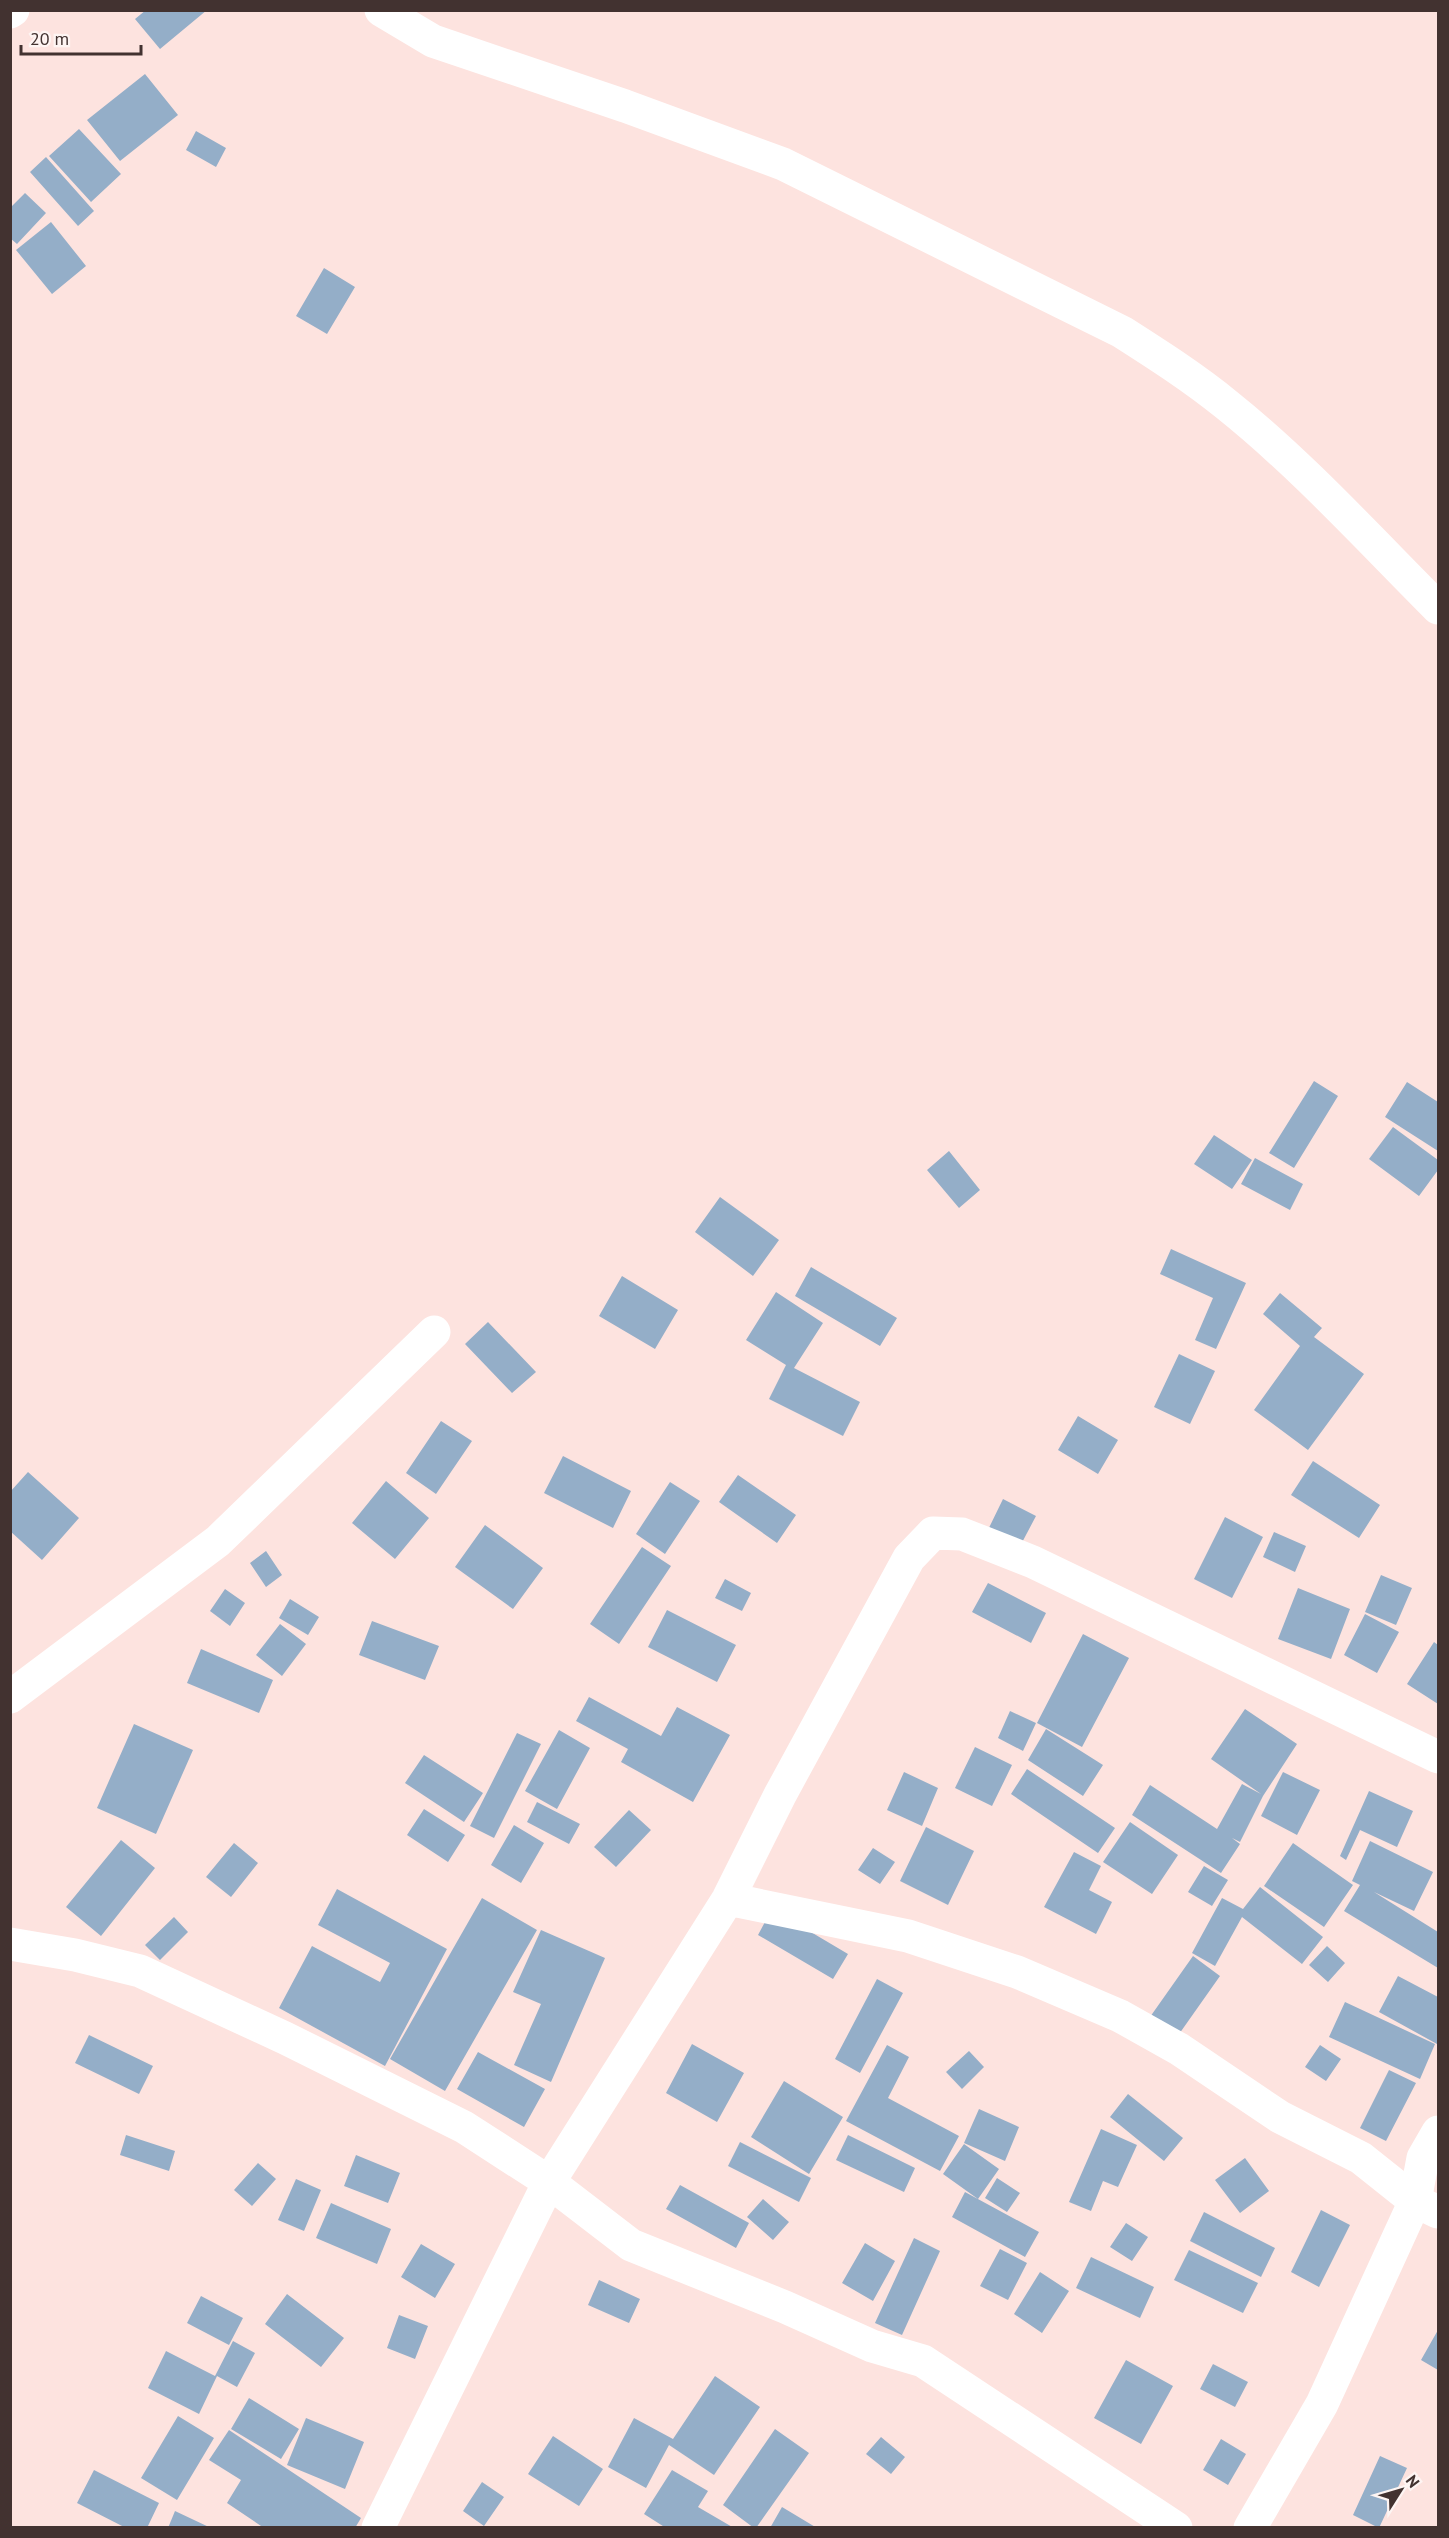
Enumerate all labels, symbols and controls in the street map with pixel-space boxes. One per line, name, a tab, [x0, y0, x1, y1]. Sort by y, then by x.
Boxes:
scale bar	[21, 18, 141, 56]
text: 20 m	[30, 27, 69, 50]
north arrow	[1371, 2460, 1431, 2520]
text: N	[1402, 2471, 1424, 2491]

